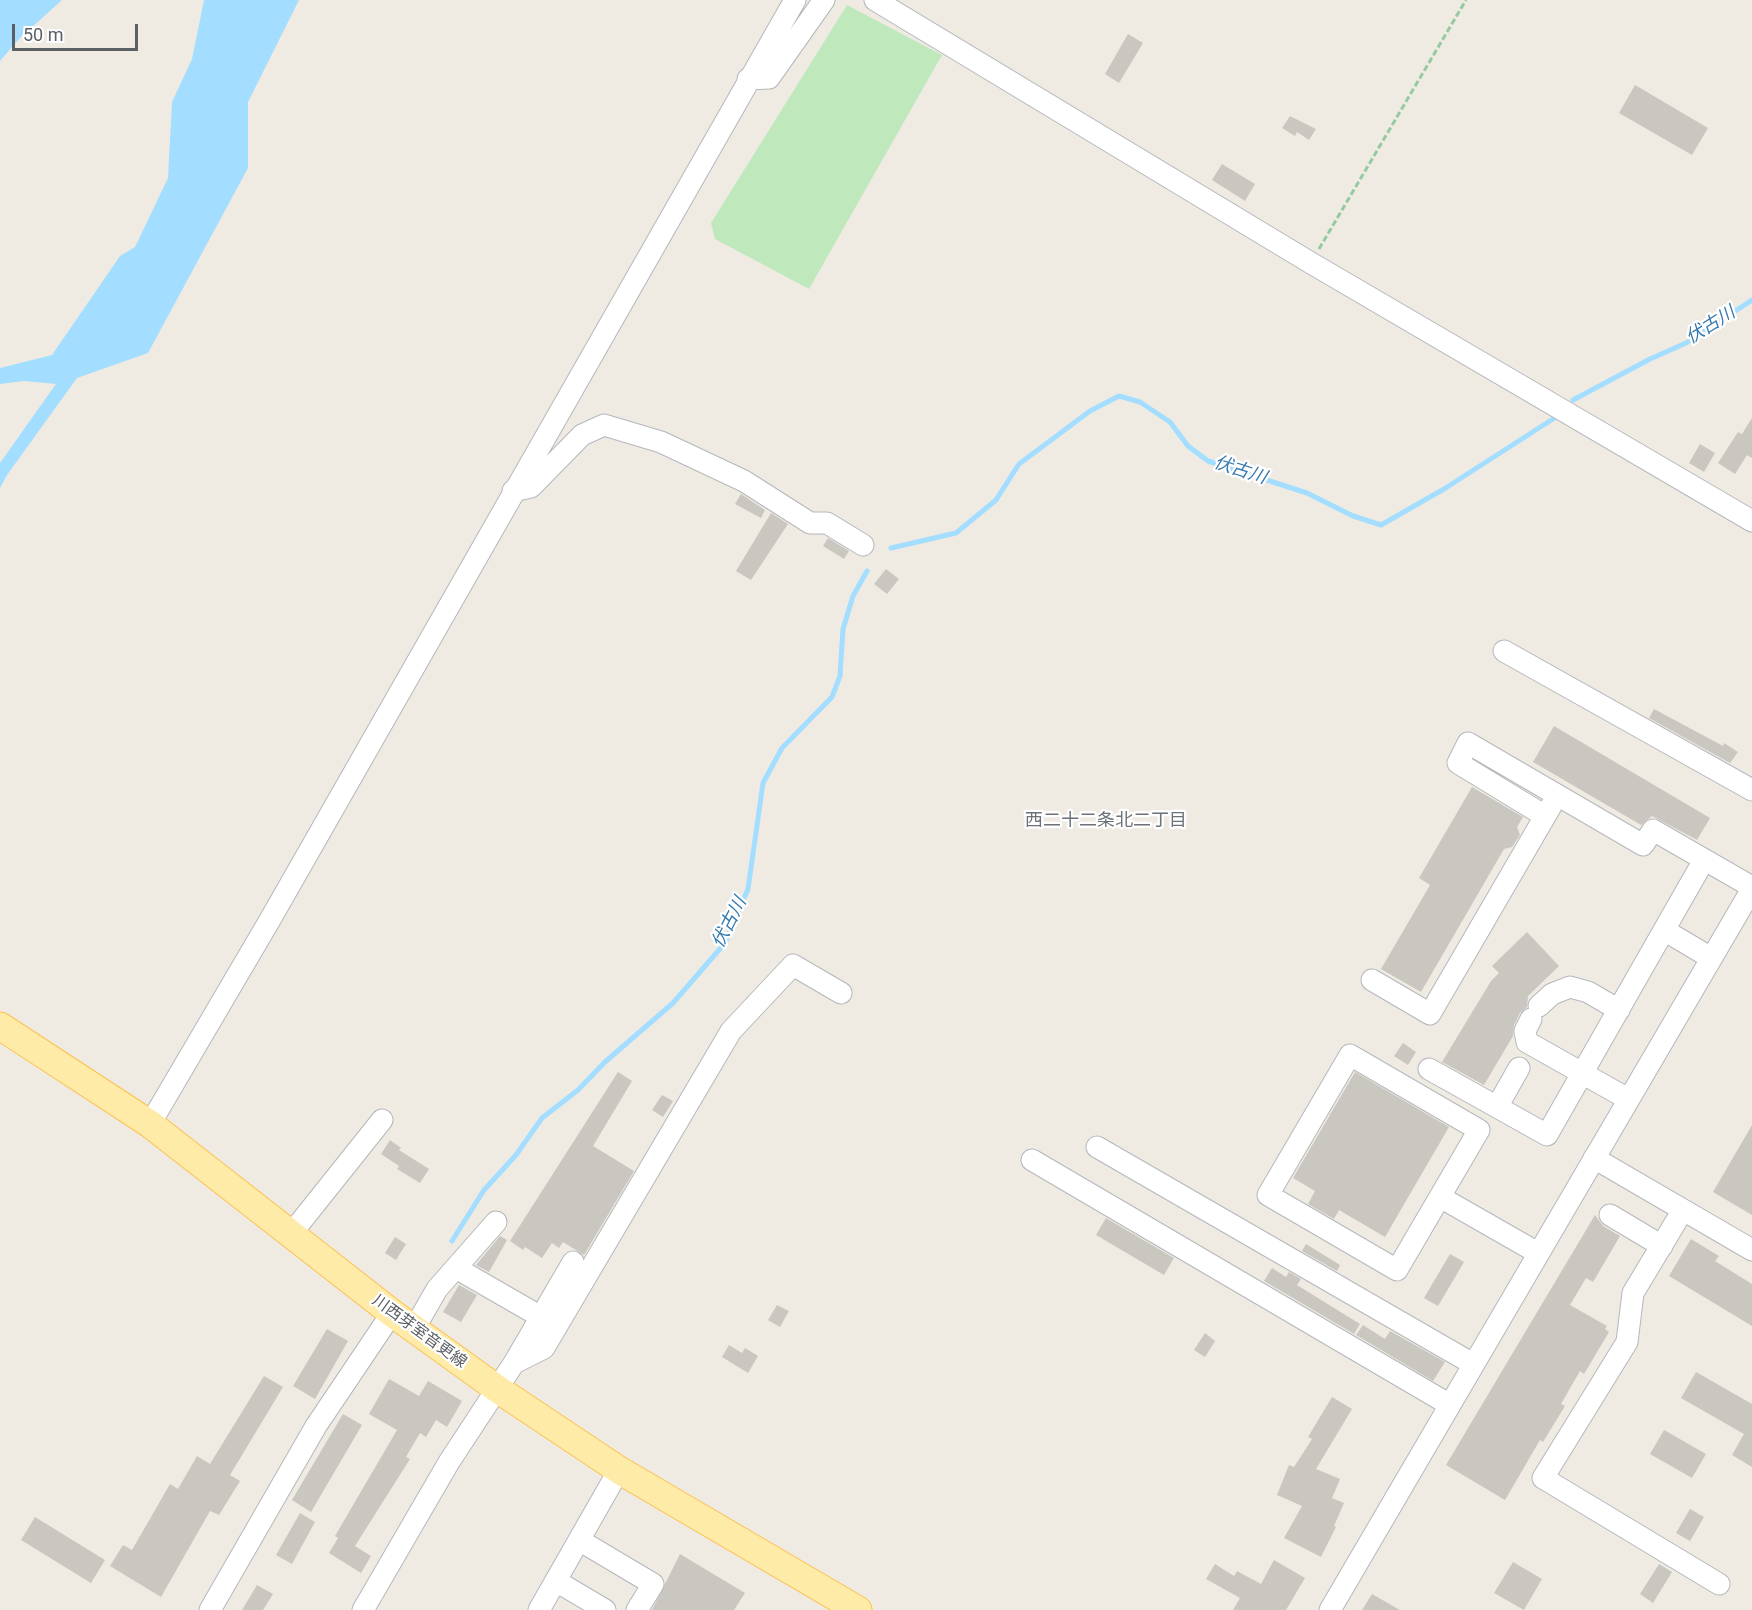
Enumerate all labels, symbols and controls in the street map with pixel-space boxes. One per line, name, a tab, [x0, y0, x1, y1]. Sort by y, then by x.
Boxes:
scale bar	[15, 12, 141, 50]
text: 50 m	[23, 24, 63, 45]
water label: 伏古川	[1682, 303, 1740, 349]
water label: 伏古川	[1211, 452, 1269, 490]
district label: 西二十二条北二丁目	[1025, 810, 1187, 832]
water label: 伏古川	[708, 894, 752, 952]
street label: 川西芽室音更線	[368, 1291, 470, 1373]

